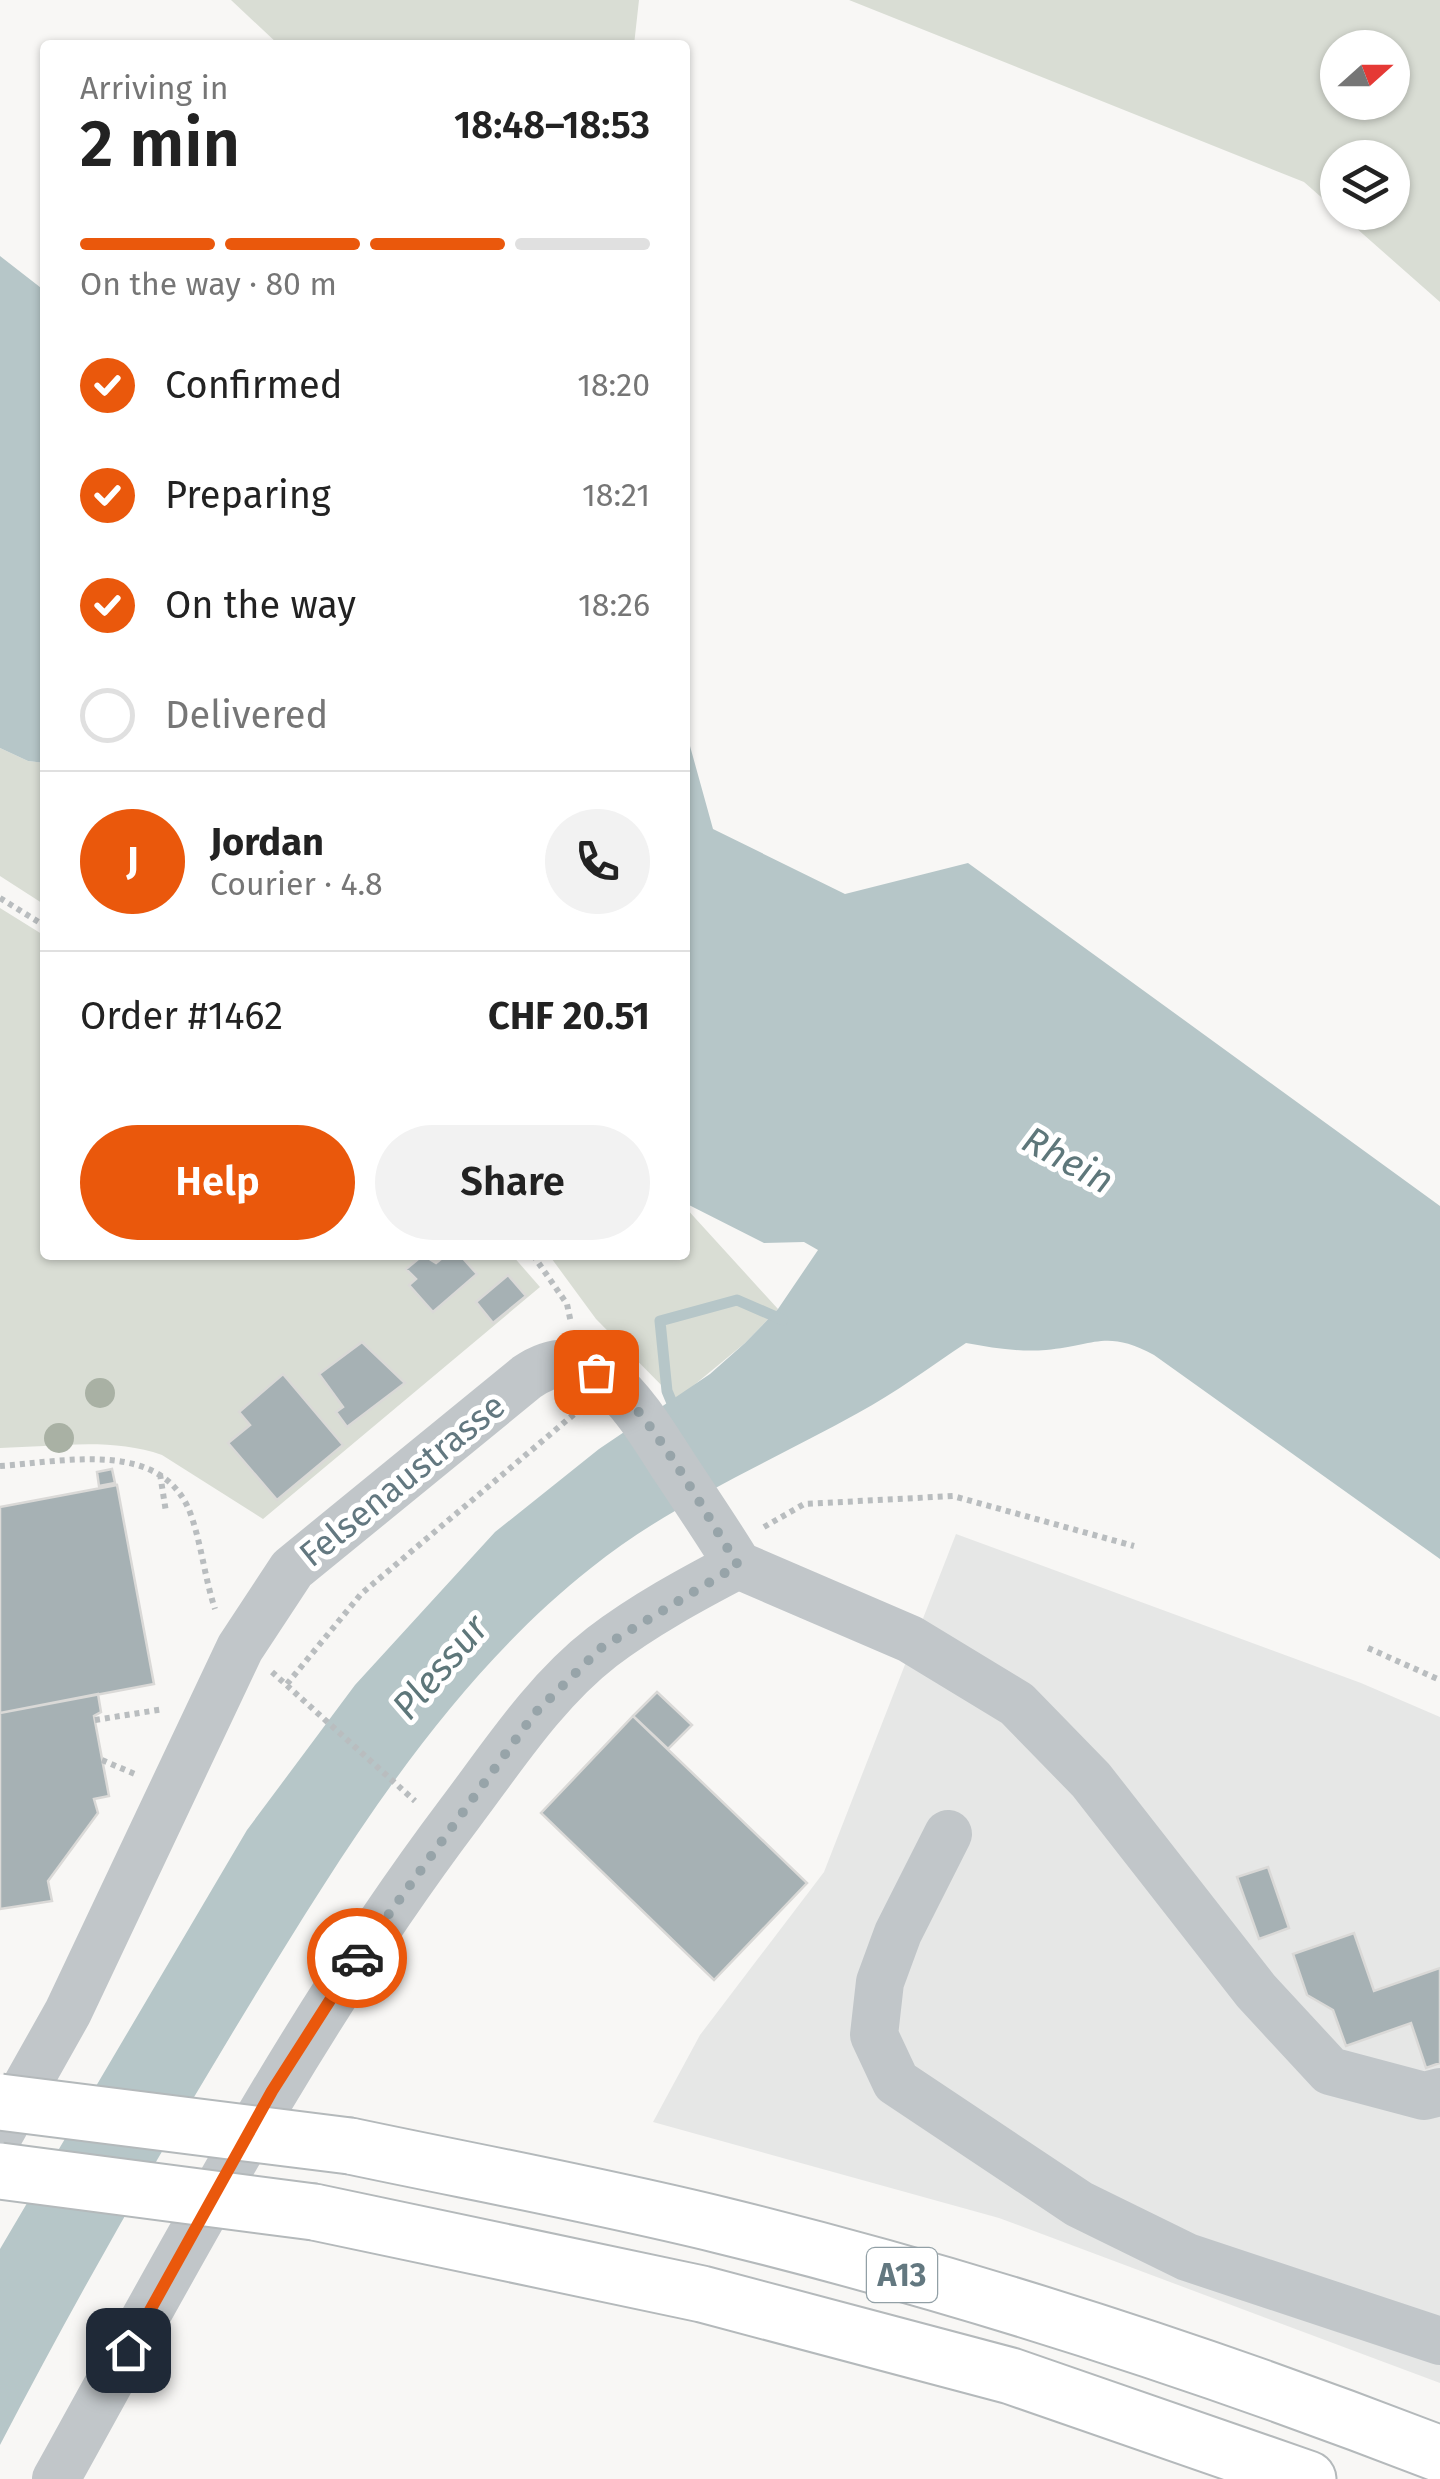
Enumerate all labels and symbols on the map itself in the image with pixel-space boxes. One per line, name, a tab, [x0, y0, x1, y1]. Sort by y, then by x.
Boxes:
north arrow	[1320, 30, 1410, 120]
water label: Rhein	[1014, 1116, 1122, 1204]
pin	[554, 1330, 639, 1415]
street label: Felsenaustrasse	[291, 1384, 513, 1576]
water label: Plessur	[382, 1604, 499, 1728]
courier	[307, 1908, 407, 2008]
road number: A13	[867, 2248, 937, 2302]
pin	[86, 2308, 171, 2393]

